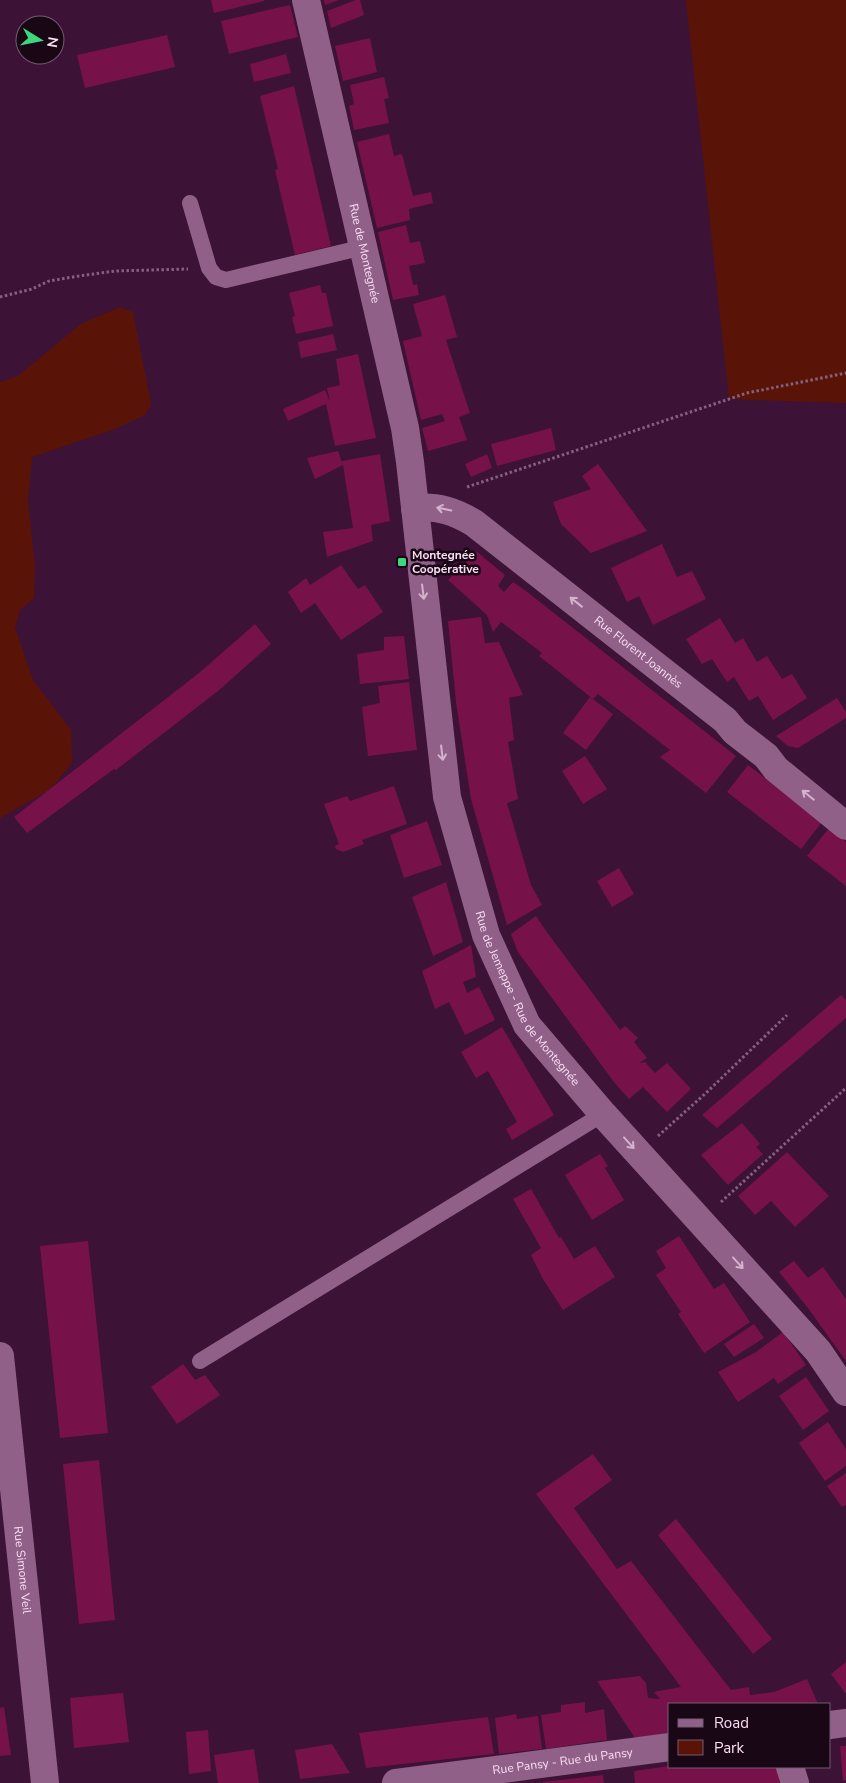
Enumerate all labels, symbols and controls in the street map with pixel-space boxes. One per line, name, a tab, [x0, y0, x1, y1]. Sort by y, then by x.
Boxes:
north arrow	[15, 15, 65, 65]
text: N	[42, 35, 63, 49]
street label: Rue de Montegnée	[345, 202, 384, 305]
one-way arrow	[437, 504, 453, 514]
place label: Montegnée Coopérative	[412, 547, 479, 577]
marker: Montegnée Coopérative	[396, 556, 408, 568]
one-way arrow	[418, 583, 428, 599]
one-way arrow	[570, 597, 583, 608]
street label: Rue Florent Joannès	[591, 612, 686, 692]
one-way arrow	[437, 745, 447, 761]
one-way arrow	[802, 790, 815, 801]
street label: Rue de Jemeppe - Rue de Montegnée	[472, 909, 583, 1089]
one-way arrow	[623, 1137, 635, 1150]
one-way arrow	[733, 1257, 744, 1270]
street label: Rue Simone Veil	[10, 1525, 35, 1615]
legend	[668, 1703, 831, 1768]
text: Road	[714, 1713, 749, 1733]
text: Park	[714, 1738, 744, 1758]
street label: Rue Pansy - Rue du Pansy	[491, 1744, 634, 1778]

